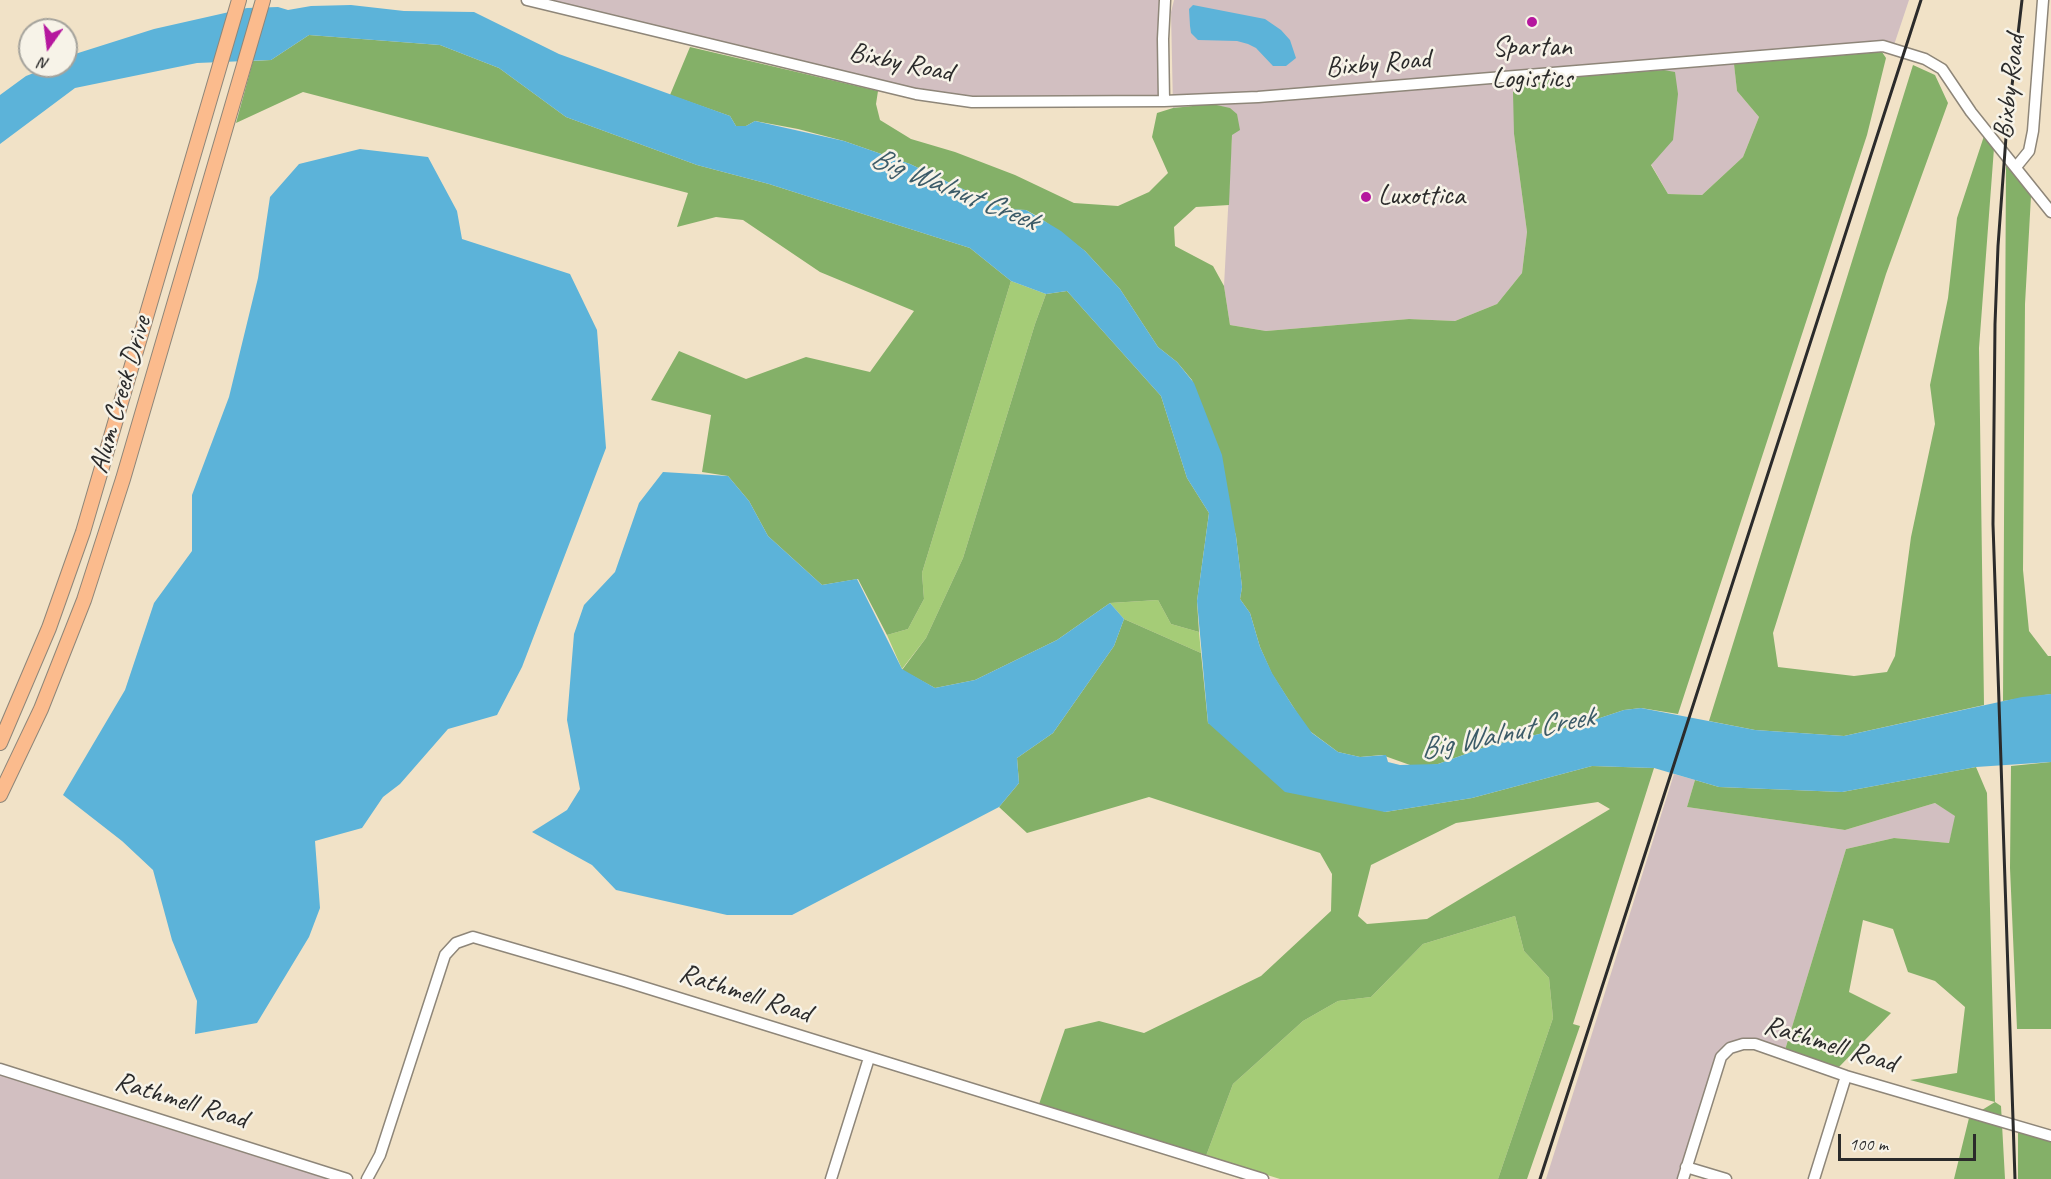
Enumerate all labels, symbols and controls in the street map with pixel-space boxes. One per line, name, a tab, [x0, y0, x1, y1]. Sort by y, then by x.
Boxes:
marker: Spartan Logistics	[1525, 15, 1539, 29]
north arrow	[18, 18, 78, 78]
place label: Spartan Logistics	[1492, 31, 1572, 97]
street label: Bixby Road	[1987, 33, 2033, 141]
street label: Bixby Road	[846, 36, 956, 90]
street label: Bixby Road	[1324, 43, 1432, 85]
text: N	[37, 53, 51, 74]
water label: Big Walnut Creek	[865, 140, 1043, 240]
place label: Luxottica	[1378, 180, 1465, 214]
marker: Luxottica	[1359, 190, 1373, 204]
street label: Alum Creek Drive	[83, 313, 159, 477]
water label: Big Walnut Creek	[1417, 700, 1597, 768]
street label: Rathmell Road	[675, 957, 815, 1031]
street label: Rathmell Road	[1760, 1009, 1900, 1081]
street label: Rathmell Road	[111, 1065, 251, 1137]
scale bar	[1841, 1122, 1979, 1160]
text: 100 m	[1849, 1133, 1888, 1155]

